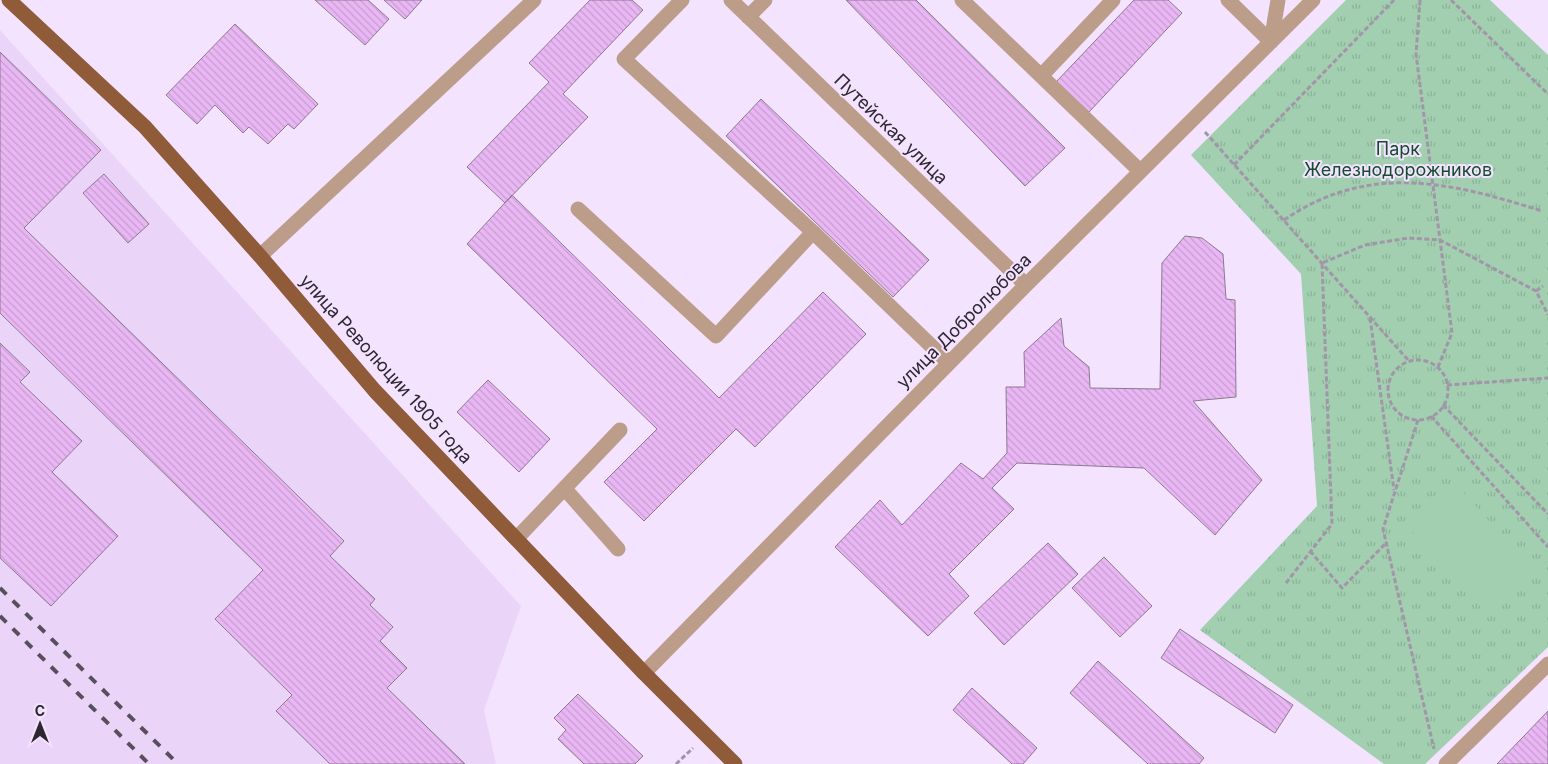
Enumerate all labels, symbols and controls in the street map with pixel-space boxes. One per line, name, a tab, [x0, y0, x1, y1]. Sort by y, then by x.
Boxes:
street label: Путейская улица	[830, 69, 952, 188]
park label: Парк Железнодорожников	[1304, 138, 1492, 180]
street label: улица Добролюбова	[892, 249, 1035, 392]
street label: улица Революции 1905 года	[296, 270, 477, 468]
north arrow	[15, 699, 65, 749]
text: С	[35, 702, 45, 719]

